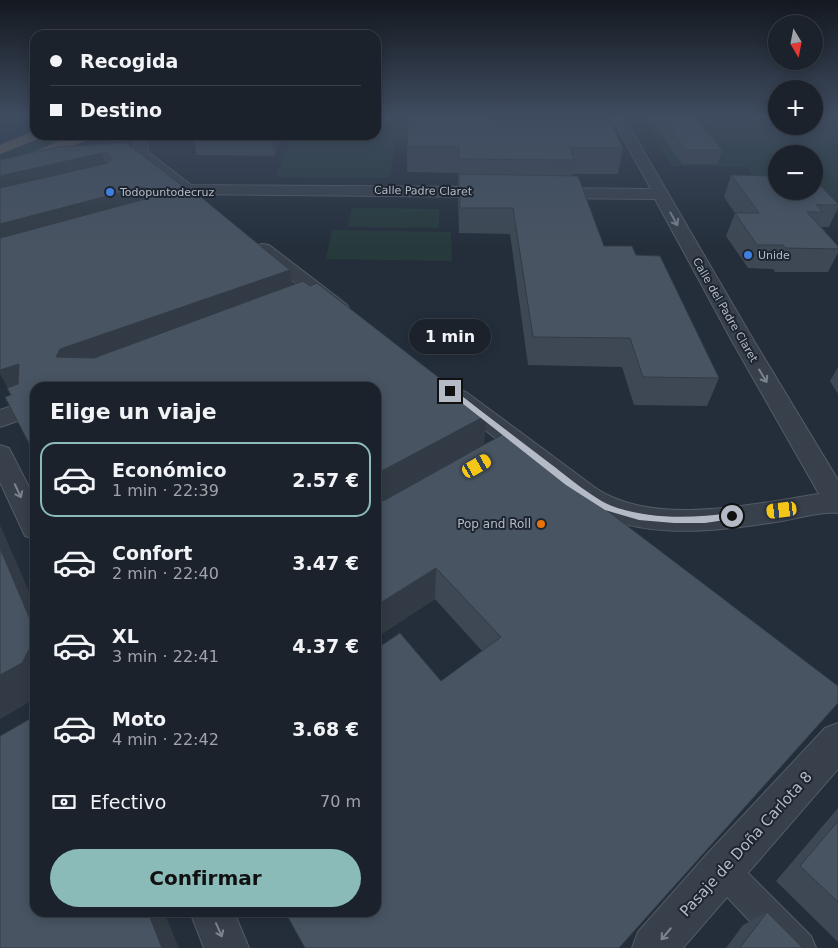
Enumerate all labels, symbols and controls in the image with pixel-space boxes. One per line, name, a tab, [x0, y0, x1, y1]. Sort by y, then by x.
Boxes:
north arrow	[768, 15, 822, 70]
map controls	[768, 15, 823, 200]
text: Recogida	[80, 50, 178, 72]
button: +	[768, 80, 823, 135]
text: Destino	[80, 99, 162, 121]
button: −	[768, 145, 823, 200]
street label: Calle Padre Claret	[374, 184, 473, 198]
marker: Todopuntodecruz	[104, 186, 116, 198]
place label: Todopuntodecruz	[119, 186, 215, 199]
one-way arrow	[669, 212, 679, 227]
marker: Unide	[742, 249, 754, 261]
place label: Unide	[758, 249, 790, 262]
street label: Calle del Padre Claret	[690, 255, 761, 365]
callout: 1 min	[409, 318, 491, 354]
text: 1 min	[425, 327, 475, 346]
one-way arrow	[759, 368, 768, 383]
route end	[439, 380, 461, 402]
text: Elige un viaje	[50, 399, 217, 424]
car	[460, 452, 493, 480]
icon: car	[52, 457, 97, 502]
text: Económico	[112, 459, 227, 481]
text: 2.57 €	[292, 469, 359, 491]
text: 1 min · 22:39	[112, 481, 219, 500]
one-way arrow	[13, 483, 23, 498]
car	[766, 501, 797, 519]
route start	[721, 505, 743, 527]
place label: Pop and Roll	[457, 517, 531, 531]
marker: Pop and Roll	[535, 518, 547, 530]
icon: car	[52, 540, 97, 585]
text: Confort	[112, 542, 192, 564]
text: 3.47 €	[292, 552, 359, 574]
text: 2 min · 22:40	[112, 564, 219, 583]
icon: car	[52, 623, 97, 668]
text: XL	[112, 625, 139, 647]
text: 4.37 €	[292, 635, 359, 657]
text: 3 min · 22:41	[112, 647, 219, 666]
icon: car	[52, 706, 97, 751]
text: Moto	[112, 708, 166, 730]
text: 3.68 €	[292, 718, 359, 740]
text: 4 min · 22:42	[112, 730, 219, 749]
street label: Pasaje de Doña Carlota 8	[676, 768, 816, 920]
icon: cash	[50, 788, 78, 816]
text: Efectivo	[90, 791, 166, 813]
text: 70 m	[320, 792, 361, 811]
button: Confirmar	[50, 849, 361, 907]
one-way arrow	[215, 922, 225, 937]
one-way arrow	[660, 928, 672, 941]

